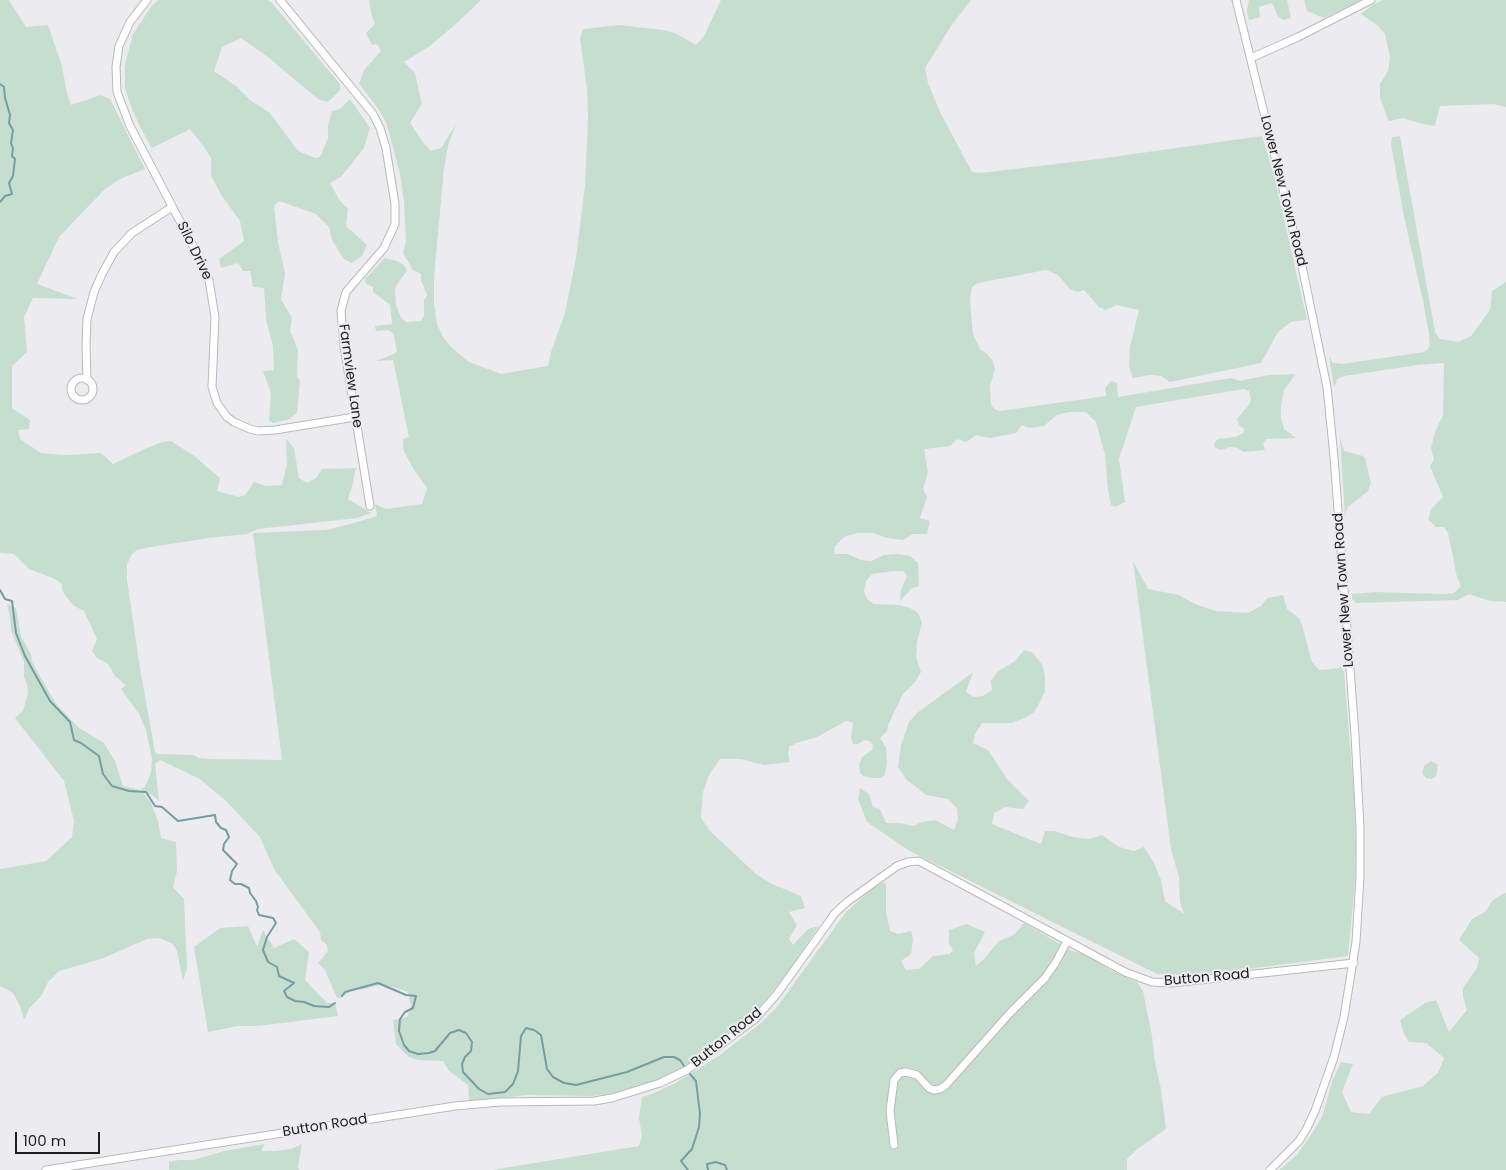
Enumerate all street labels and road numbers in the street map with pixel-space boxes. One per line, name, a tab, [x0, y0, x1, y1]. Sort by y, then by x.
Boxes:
street label: Lower New Town Road	[1256, 114, 1310, 268]
street label: Silo Drive	[173, 219, 215, 283]
street label: Farmview Lane	[334, 323, 366, 429]
street label: Lower New Town Road	[1330, 512, 1358, 668]
street label: Button Road	[1164, 966, 1250, 990]
street label: Button Road	[688, 1004, 766, 1072]
street label: Button Road	[281, 1111, 369, 1141]

